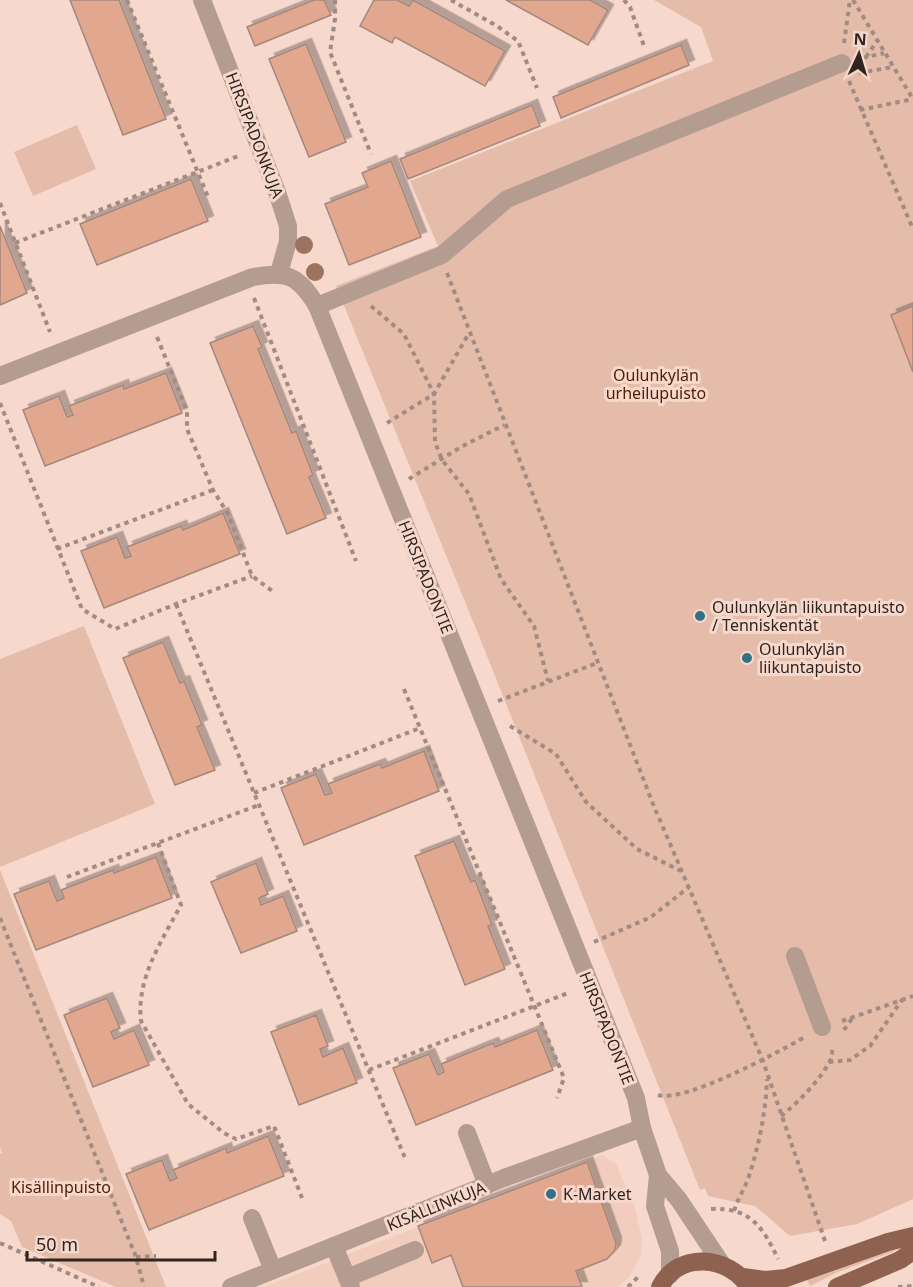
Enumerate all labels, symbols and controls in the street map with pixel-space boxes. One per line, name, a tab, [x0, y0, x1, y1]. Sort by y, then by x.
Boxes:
north arrow	[829, 24, 889, 84]
text: N	[853, 28, 867, 50]
street label: HIRSIPADONKUJA	[221, 69, 289, 202]
park label: Oulunkylän urheilupuisto	[606, 364, 706, 404]
street label: HIRSIPADONTIE	[393, 517, 459, 637]
place label: Oulunkylän liikuntapuisto / Tenniskentät	[712, 596, 905, 636]
marker: Oulunkylän liikuntapuisto / Tenniskentät	[693, 609, 707, 623]
place label: Oulunkylän liikuntapuisto	[759, 638, 861, 678]
marker: Oulunkylän liikuntapuisto	[740, 651, 754, 665]
street label: HIRSIPADONTIE	[574, 968, 640, 1088]
park label: Kisällinpuisto	[11, 1176, 111, 1198]
street label: KISÄLLINKUJA	[383, 1176, 489, 1236]
place label: K-Market	[563, 1183, 632, 1205]
marker: K-Market	[544, 1187, 558, 1201]
scale bar	[27, 1224, 214, 1262]
text: 50 m	[36, 1232, 78, 1256]

